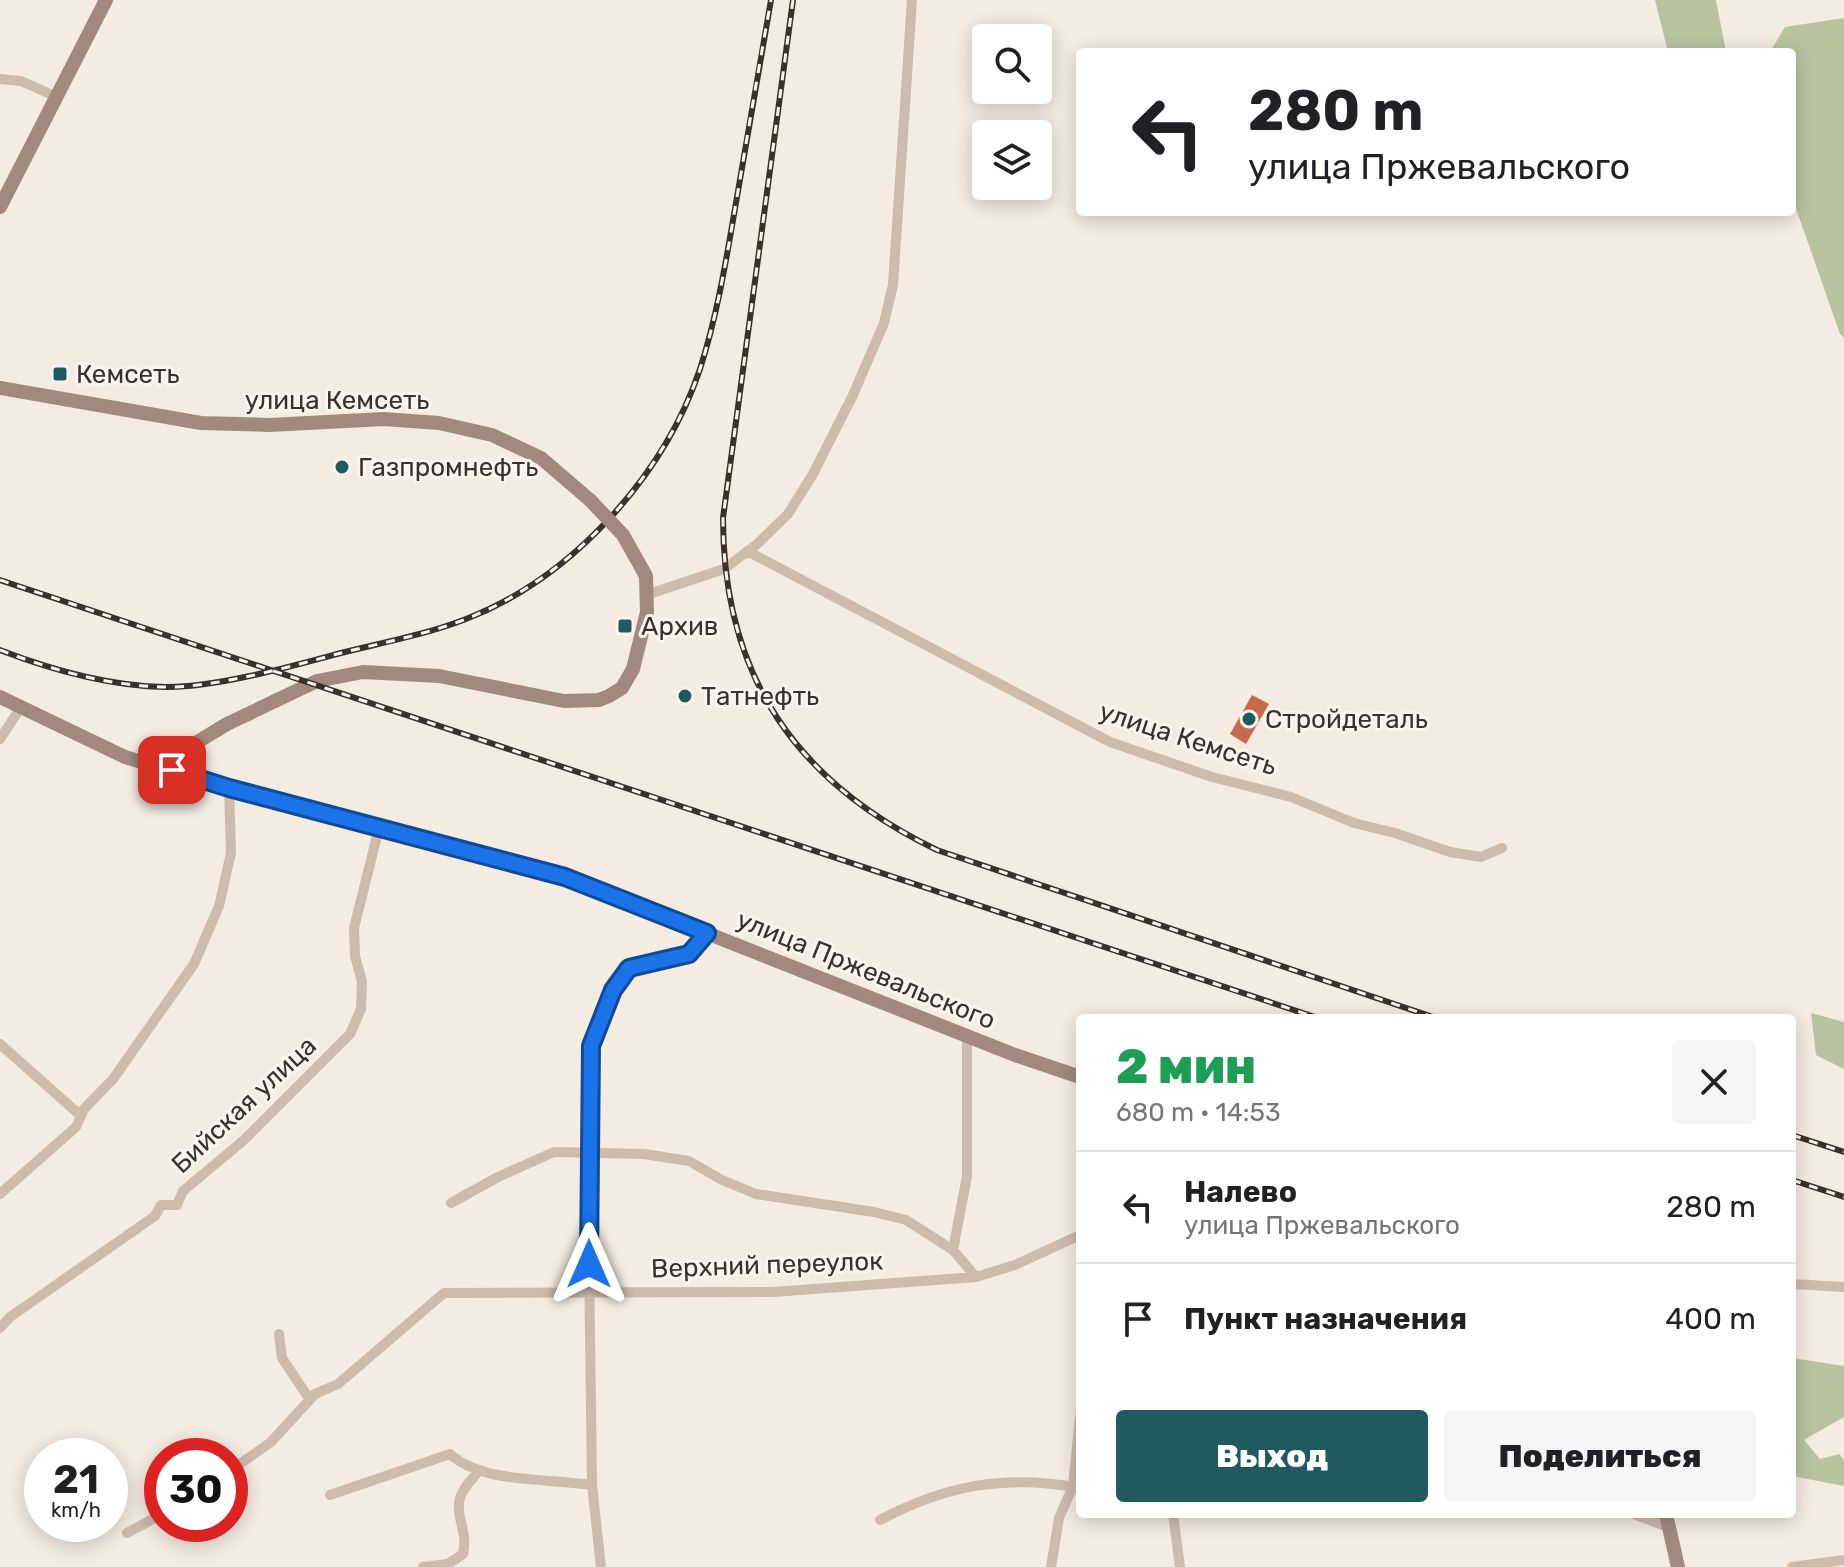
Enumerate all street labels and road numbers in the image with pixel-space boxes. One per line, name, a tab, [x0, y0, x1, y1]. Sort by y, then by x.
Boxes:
street label: улица Кемсеть	[245, 385, 429, 416]
street label: улица Кемсеть	[1095, 696, 1281, 782]
street label: улица Пржевальского	[732, 904, 1000, 1036]
street label: Бийская улица	[165, 1030, 323, 1180]
street label: Верхний переулок	[650, 1245, 884, 1285]

